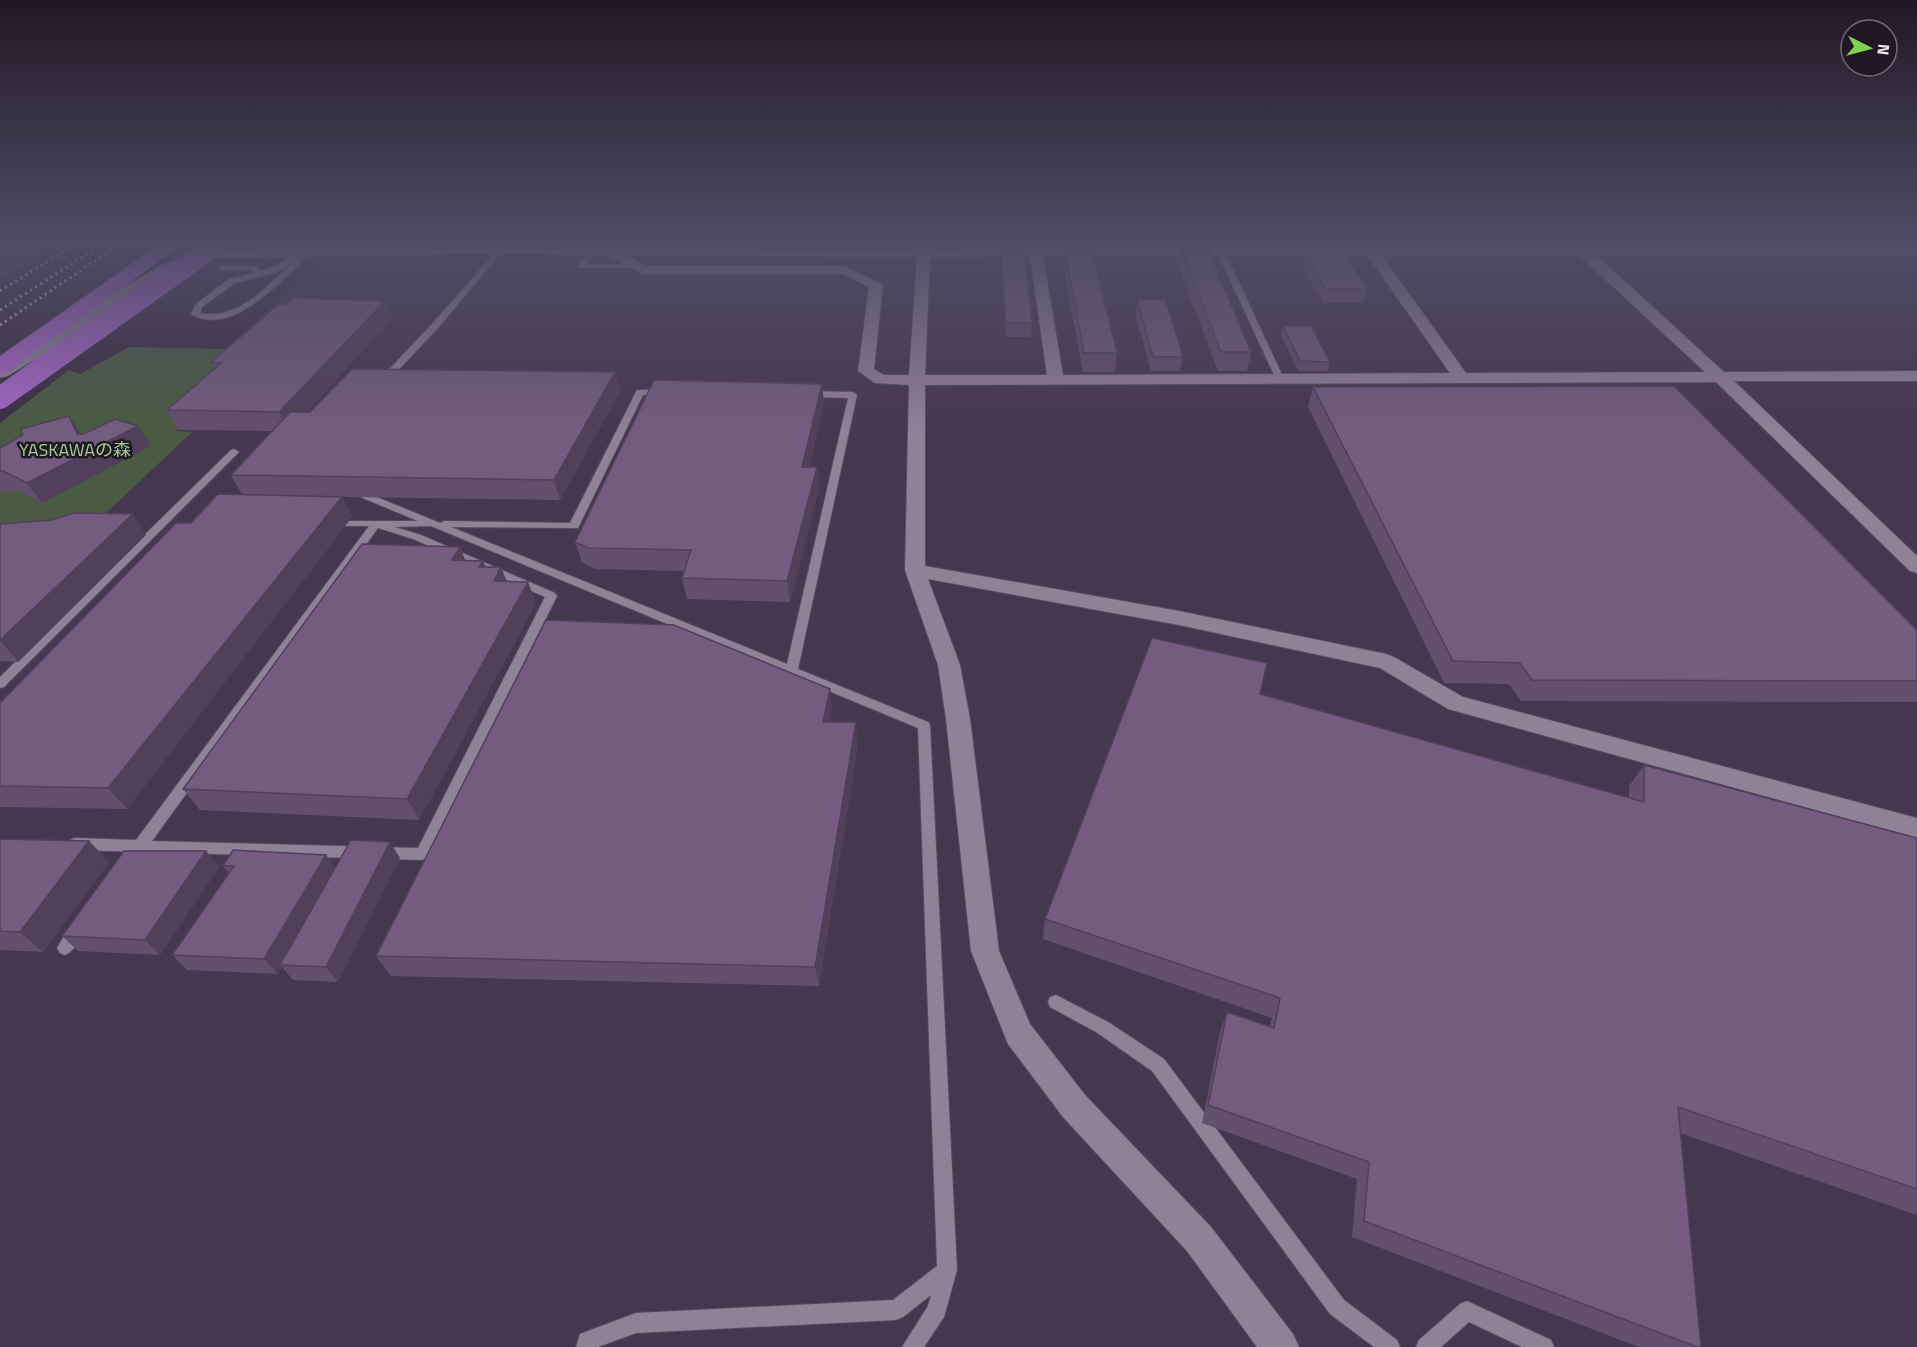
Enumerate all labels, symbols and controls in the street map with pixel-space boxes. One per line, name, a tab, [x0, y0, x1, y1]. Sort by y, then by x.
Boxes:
north arrow	[1839, 18, 1899, 78]
text: N	[1871, 43, 1896, 56]
park label: YASKAWAの森	[19, 436, 131, 463]

